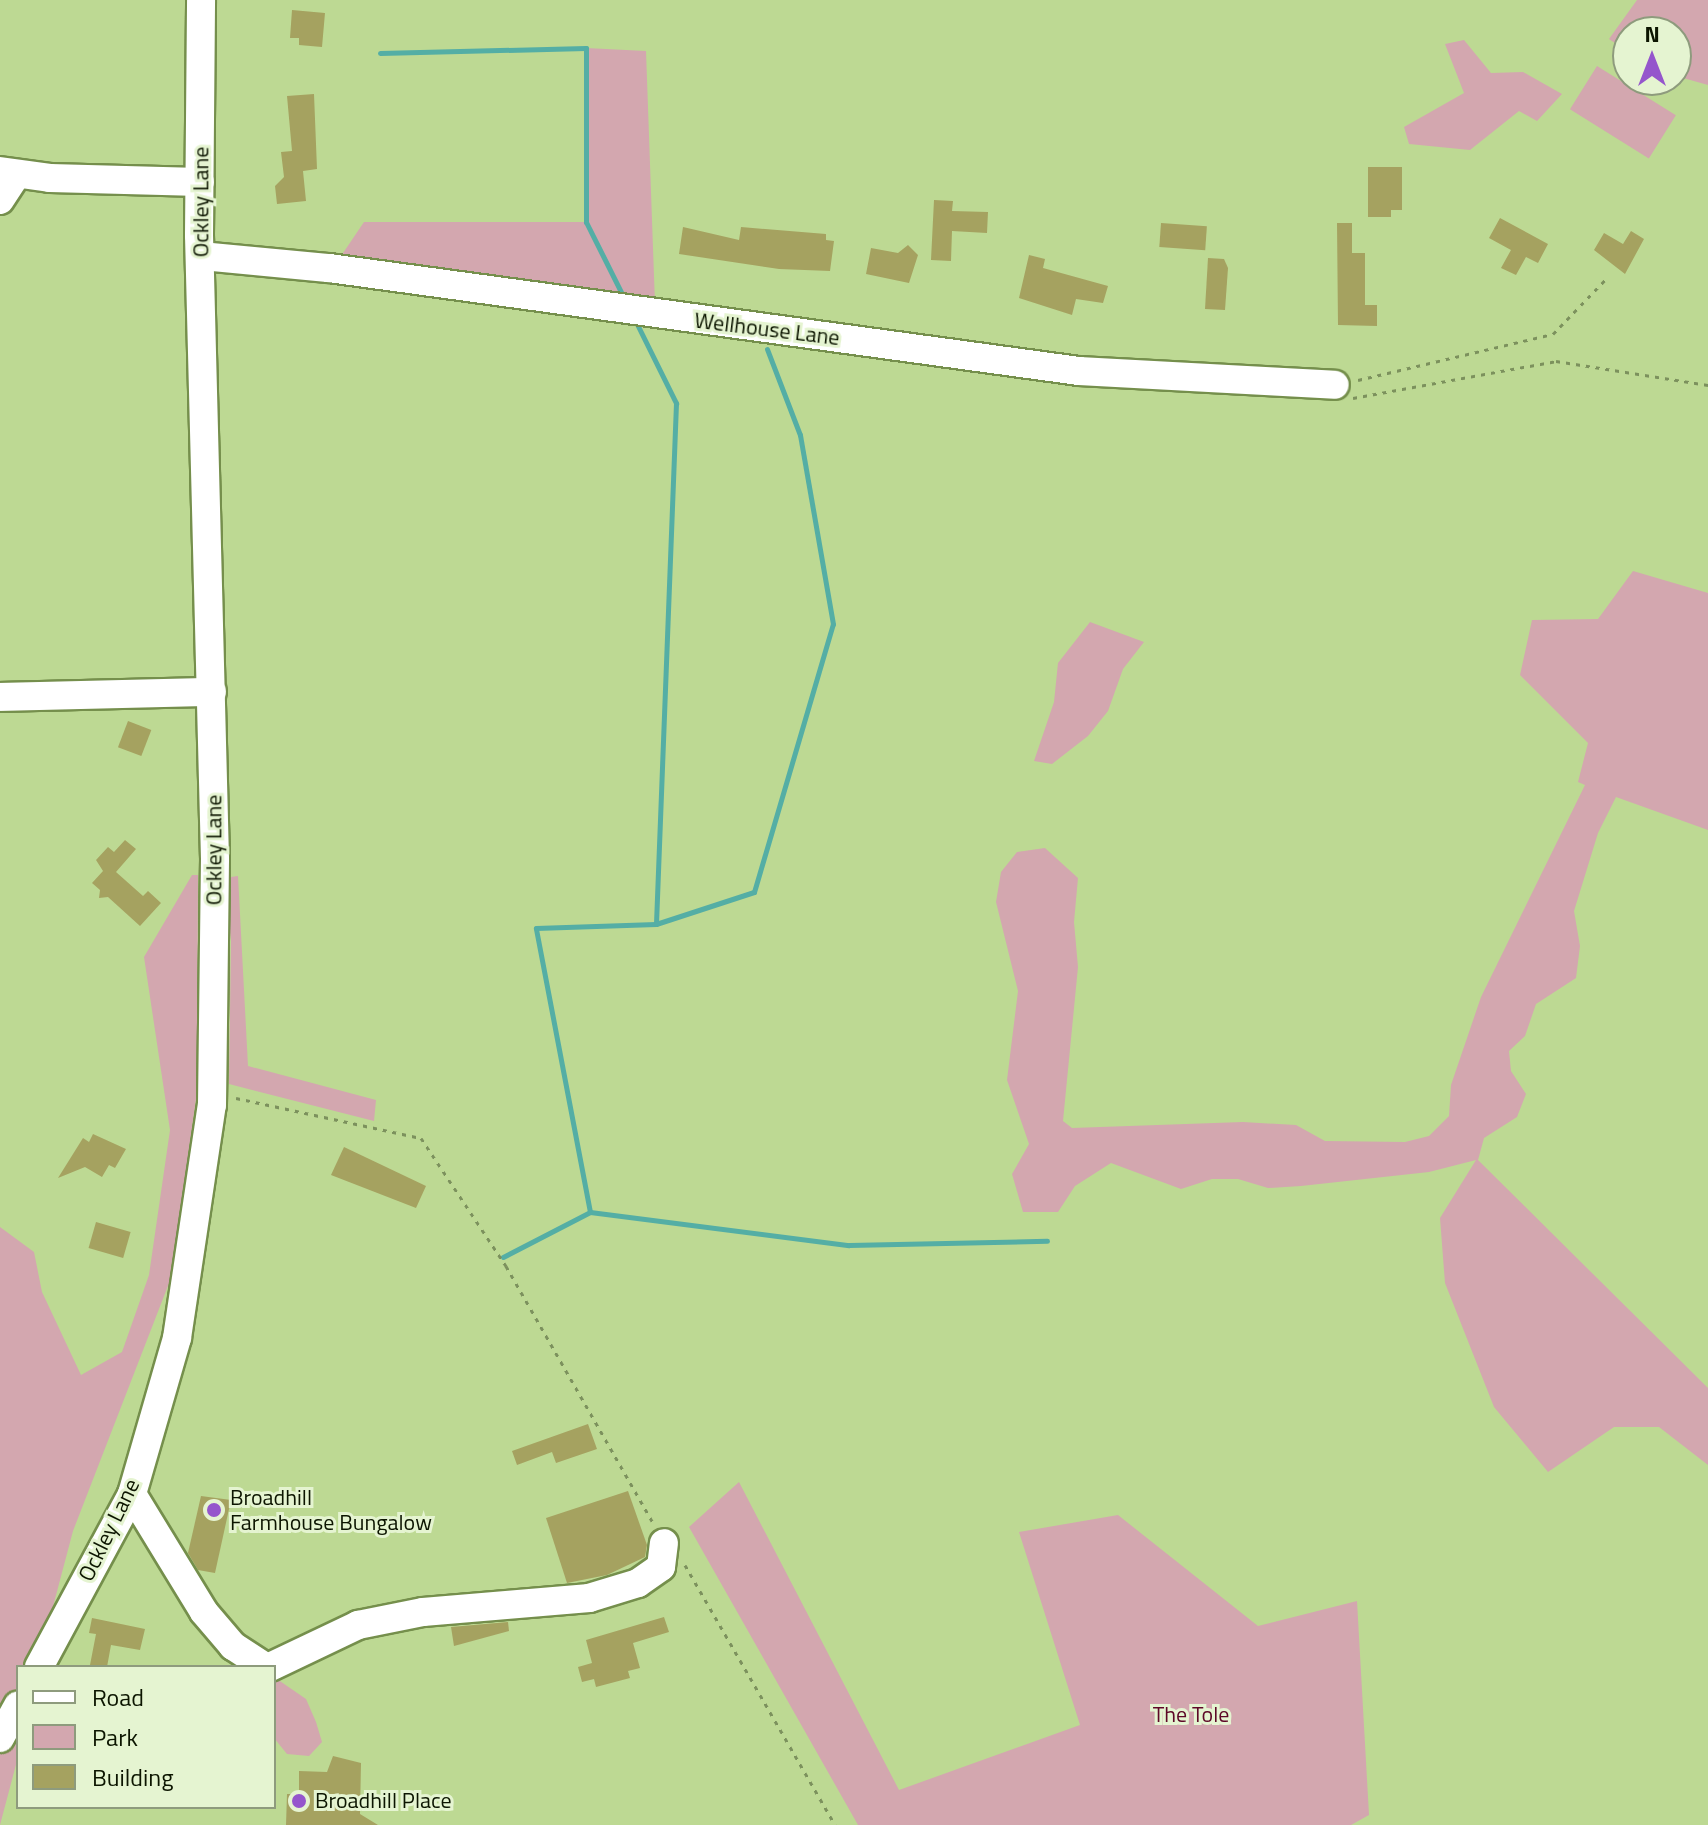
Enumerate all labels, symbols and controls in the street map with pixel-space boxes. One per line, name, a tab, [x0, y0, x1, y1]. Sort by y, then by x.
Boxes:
north arrow	[1612, 16, 1692, 96]
text: N	[1644, 17, 1660, 51]
street label: Ockley Lane	[188, 147, 214, 257]
street label: Wellhouse Lane	[693, 307, 841, 351]
street label: Ockley Lane	[201, 795, 227, 905]
street label: Ockley Lane	[73, 1475, 145, 1585]
place label: Broadhill Farmhouse Bungalow	[230, 1484, 432, 1536]
marker: Broadhill Farmhouse Bungalow	[205, 1501, 223, 1519]
legend	[16, 1665, 276, 1809]
text: Road	[92, 1679, 144, 1715]
park label: The Tole	[1153, 1702, 1229, 1728]
text: Park	[92, 1719, 138, 1755]
text: Building	[92, 1759, 174, 1795]
place label: Broadhill Place	[315, 1788, 452, 1814]
marker: Broadhill Place	[290, 1792, 308, 1810]

